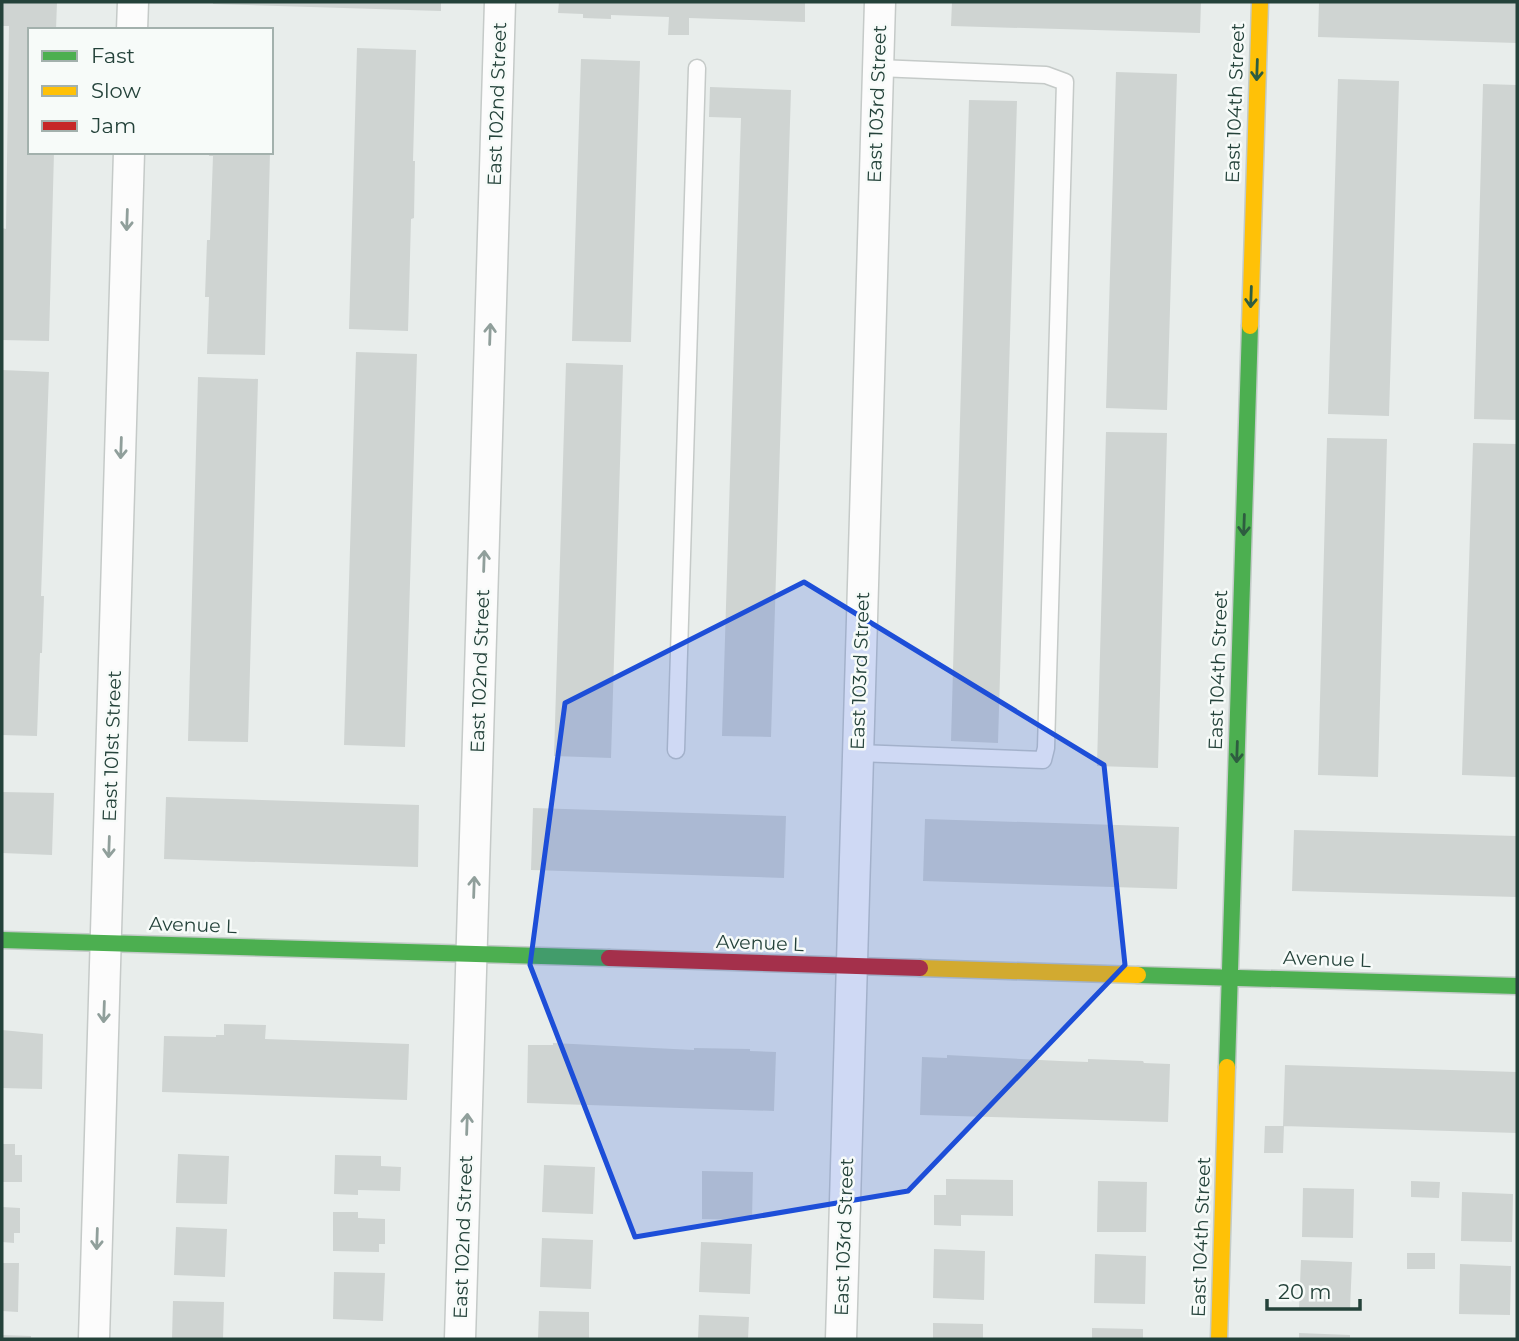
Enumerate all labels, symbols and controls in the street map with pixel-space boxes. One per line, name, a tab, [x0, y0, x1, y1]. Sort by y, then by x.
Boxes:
street label: East 102nd Street	[483, 21, 511, 186]
street label: East 104th Street	[1221, 22, 1249, 184]
street label: East 103rd Street	[863, 24, 891, 184]
legend	[28, 28, 273, 154]
text: Fast	[91, 43, 135, 68]
one-way arrow	[1251, 58, 1264, 81]
text: Slow	[91, 78, 141, 103]
text: Jam	[90, 113, 136, 138]
one-way arrow	[120, 209, 134, 232]
one-way arrow	[1244, 286, 1257, 309]
one-way arrow	[483, 323, 497, 346]
one-way arrow	[114, 436, 127, 459]
one-way arrow	[1237, 513, 1250, 536]
one-way arrow	[477, 550, 490, 573]
street label: East 102nd Street	[466, 588, 494, 753]
street label: East 104th Street	[1204, 589, 1232, 751]
street label: East 103rd Street	[846, 591, 874, 751]
street label: East 101st Street	[98, 670, 126, 822]
one-way arrow	[1230, 740, 1243, 763]
one-way arrow	[103, 835, 116, 858]
one-way arrow	[467, 875, 481, 898]
street label: Avenue L	[149, 912, 238, 938]
street label: Avenue L	[716, 930, 805, 956]
street label: Avenue L	[1283, 946, 1372, 972]
one-way arrow	[98, 1000, 111, 1023]
one-way arrow	[460, 1113, 473, 1136]
street label: East 102nd Street	[449, 1154, 477, 1319]
street label: East 104th Street	[1187, 1156, 1215, 1318]
street label: East 103rd Street	[830, 1157, 858, 1317]
one-way arrow	[91, 1227, 104, 1250]
scale bar	[1267, 1268, 1360, 1312]
text: 20 m	[1278, 1279, 1332, 1304]

